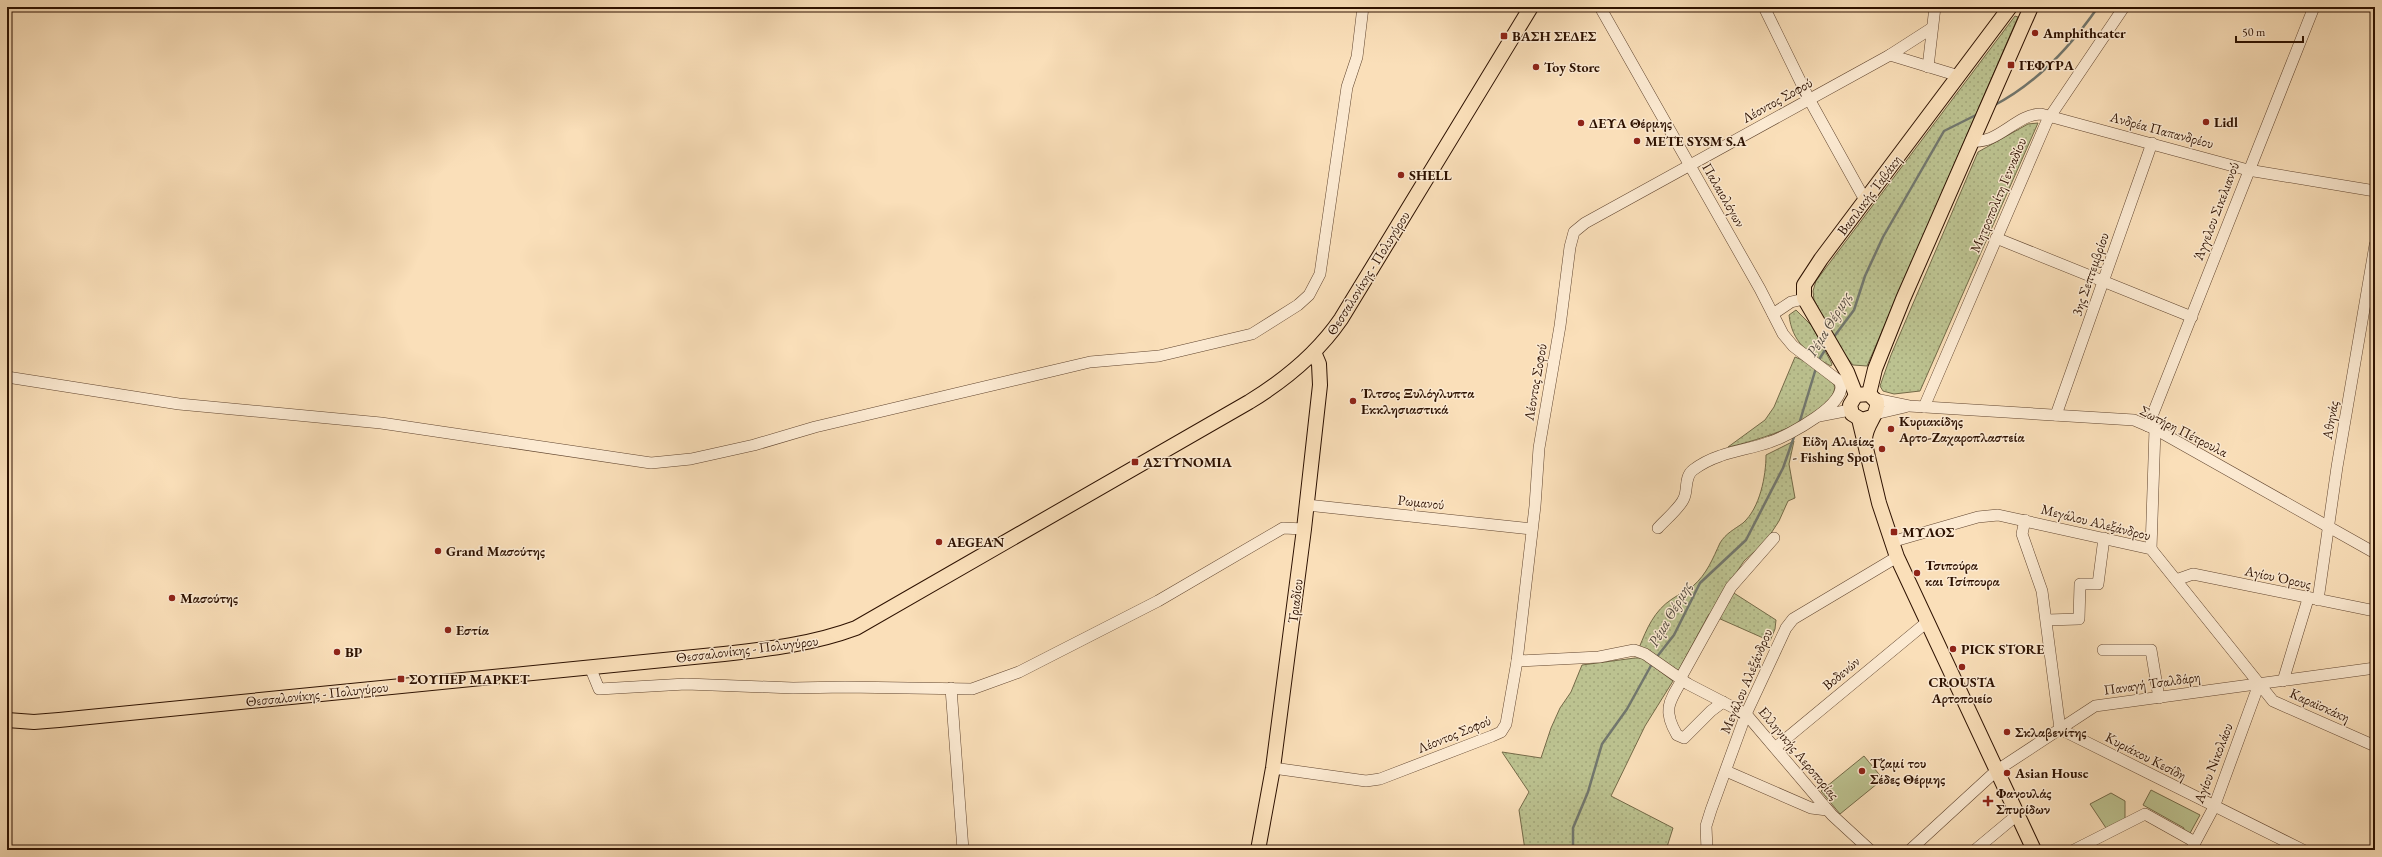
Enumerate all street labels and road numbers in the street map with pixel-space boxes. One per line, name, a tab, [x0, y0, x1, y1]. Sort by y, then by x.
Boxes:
street label: Λέοντος Σοφού	[1738, 73, 1815, 127]
street label: Ανδρέα Παπανδρέου	[2107, 107, 2216, 152]
street label: Μητροπολίτη Γενναδίου	[1966, 135, 2030, 255]
street label: Βασιλικής Ταβάκη	[1833, 151, 1905, 239]
street label: Άγγελου Σικελιανού	[2189, 159, 2243, 264]
street label: Παλαιολόγων	[1698, 160, 1750, 231]
street label: Θεσσαλονίκης - Πολυγύρου	[1322, 208, 1414, 338]
street label: 3ης Σεπτεμβρίου	[2067, 230, 2113, 318]
street label: Λέοντος Σοφού	[1519, 342, 1551, 423]
street label: Αθηνάς	[2318, 399, 2342, 442]
street label: Σωτήρη Πέτρουλα	[2137, 401, 2232, 461]
street label: Ρωμανού	[1397, 491, 1445, 513]
street label: Μεγάλου Αλεξάνδρου	[2039, 500, 2153, 544]
street label: Αγίου Όρους	[2242, 561, 2313, 593]
street label: Τριαδίου	[1283, 578, 1307, 624]
street label: Μεγάλου Αλεξάνδρου	[1716, 626, 1776, 736]
street label: Θεσσαλονίκης - Πολυγύρου	[675, 631, 819, 667]
street label: Βοδενών	[1819, 652, 1864, 694]
street label: Παναγή Τσαλδάρη	[2102, 667, 2202, 699]
street label: Θεσσαλονίκης - Πολυγύρου	[245, 678, 389, 710]
street label: Καραϊσκάκη	[2287, 684, 2353, 726]
street label: Ελληνικής Αεροπορίας	[1755, 703, 1843, 803]
street label: Λέοντος Σοφού	[1414, 711, 1493, 757]
street label: Αγίου Νικολάου	[2189, 720, 2237, 807]
street label: Κυριάκου Κεσίδη	[2102, 728, 2190, 784]

